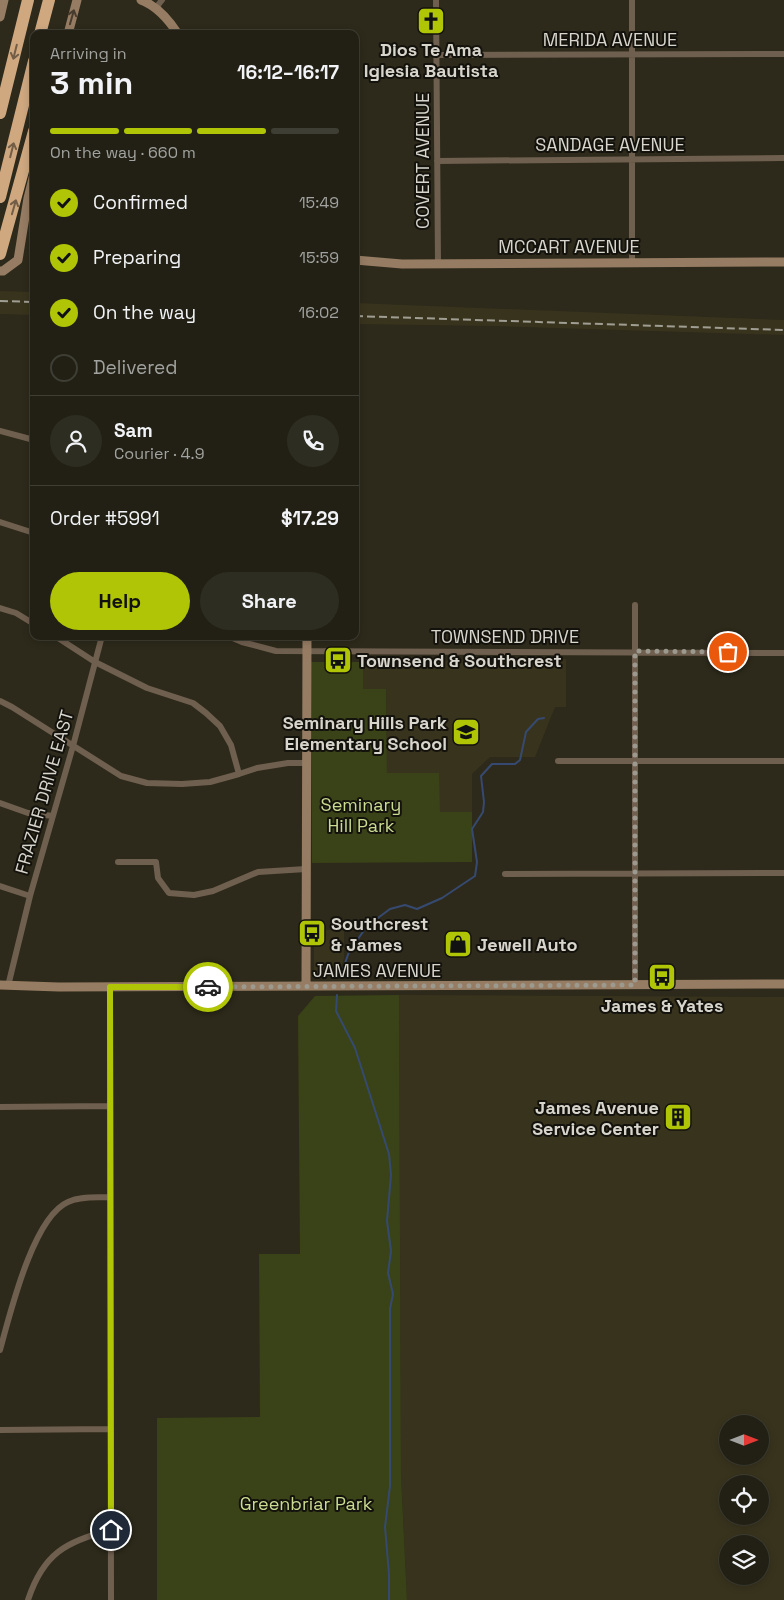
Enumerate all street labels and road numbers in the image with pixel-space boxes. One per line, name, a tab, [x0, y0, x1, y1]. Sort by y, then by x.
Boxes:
street label: MERIDA AVENUE	[543, 28, 677, 51]
street label: COVERT AVENUE	[411, 93, 434, 229]
street label: SANDAGE AVENUE	[535, 133, 685, 156]
street label: MCCART AVENUE	[498, 235, 640, 258]
street label: TOWNSEND DRIVE	[431, 625, 579, 648]
street label: FRAZIER DRIVE EAST	[10, 707, 79, 877]
street label: JAMES AVENUE	[313, 959, 441, 982]

